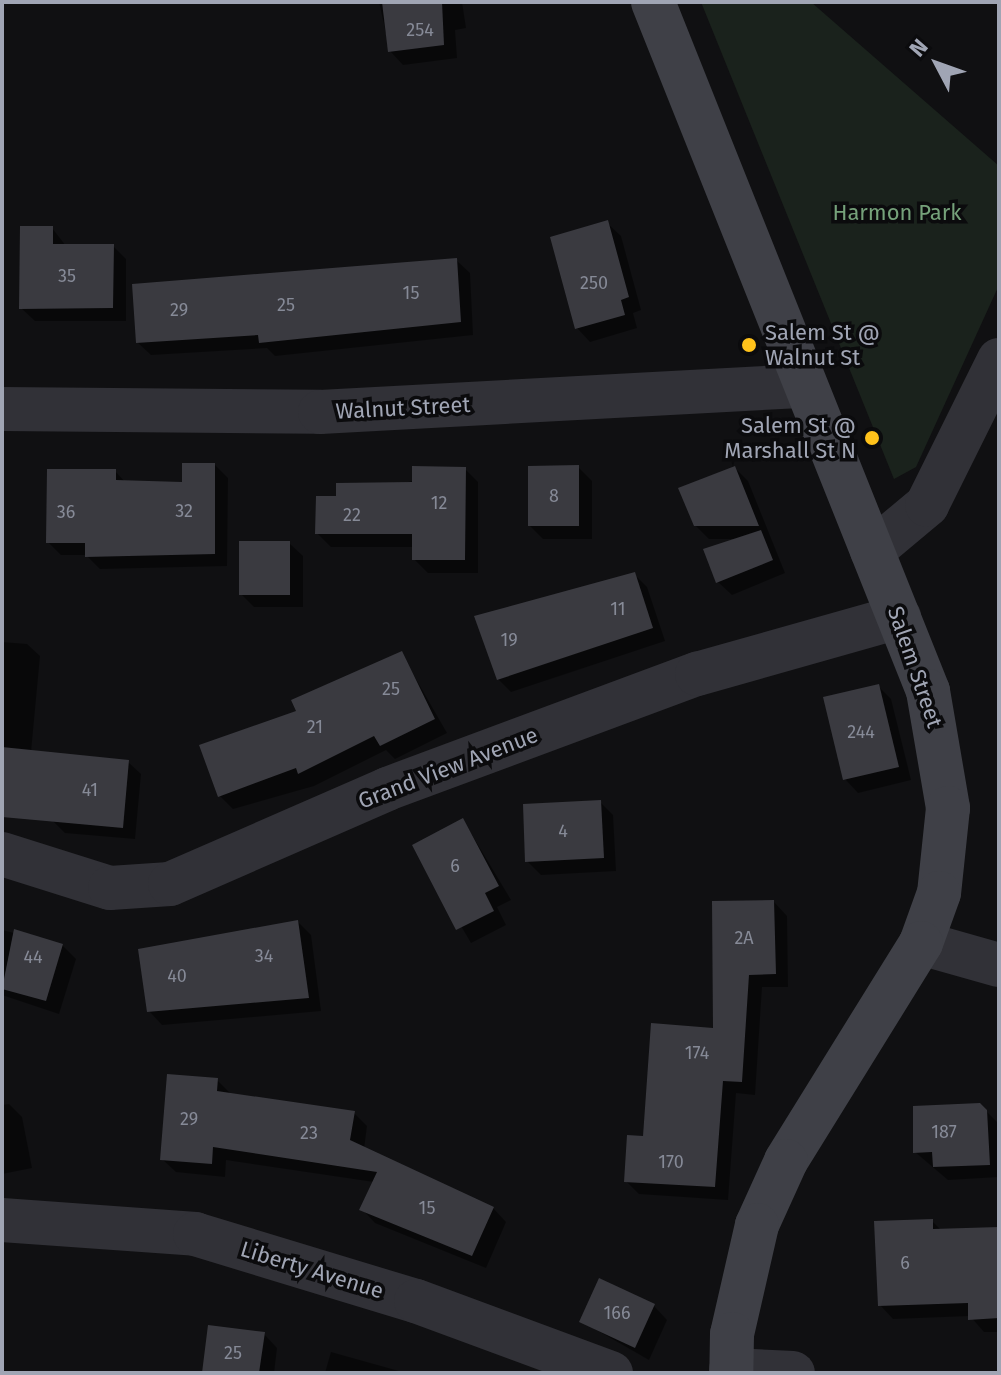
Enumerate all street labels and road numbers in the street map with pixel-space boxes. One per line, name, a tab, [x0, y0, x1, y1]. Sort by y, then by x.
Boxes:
street label: Walnut Street	[335, 391, 471, 425]
street label: Salem Street	[882, 603, 948, 731]
street label: Grand View Avenue	[354, 722, 542, 814]
street label: Liberty Avenue	[237, 1236, 387, 1304]

